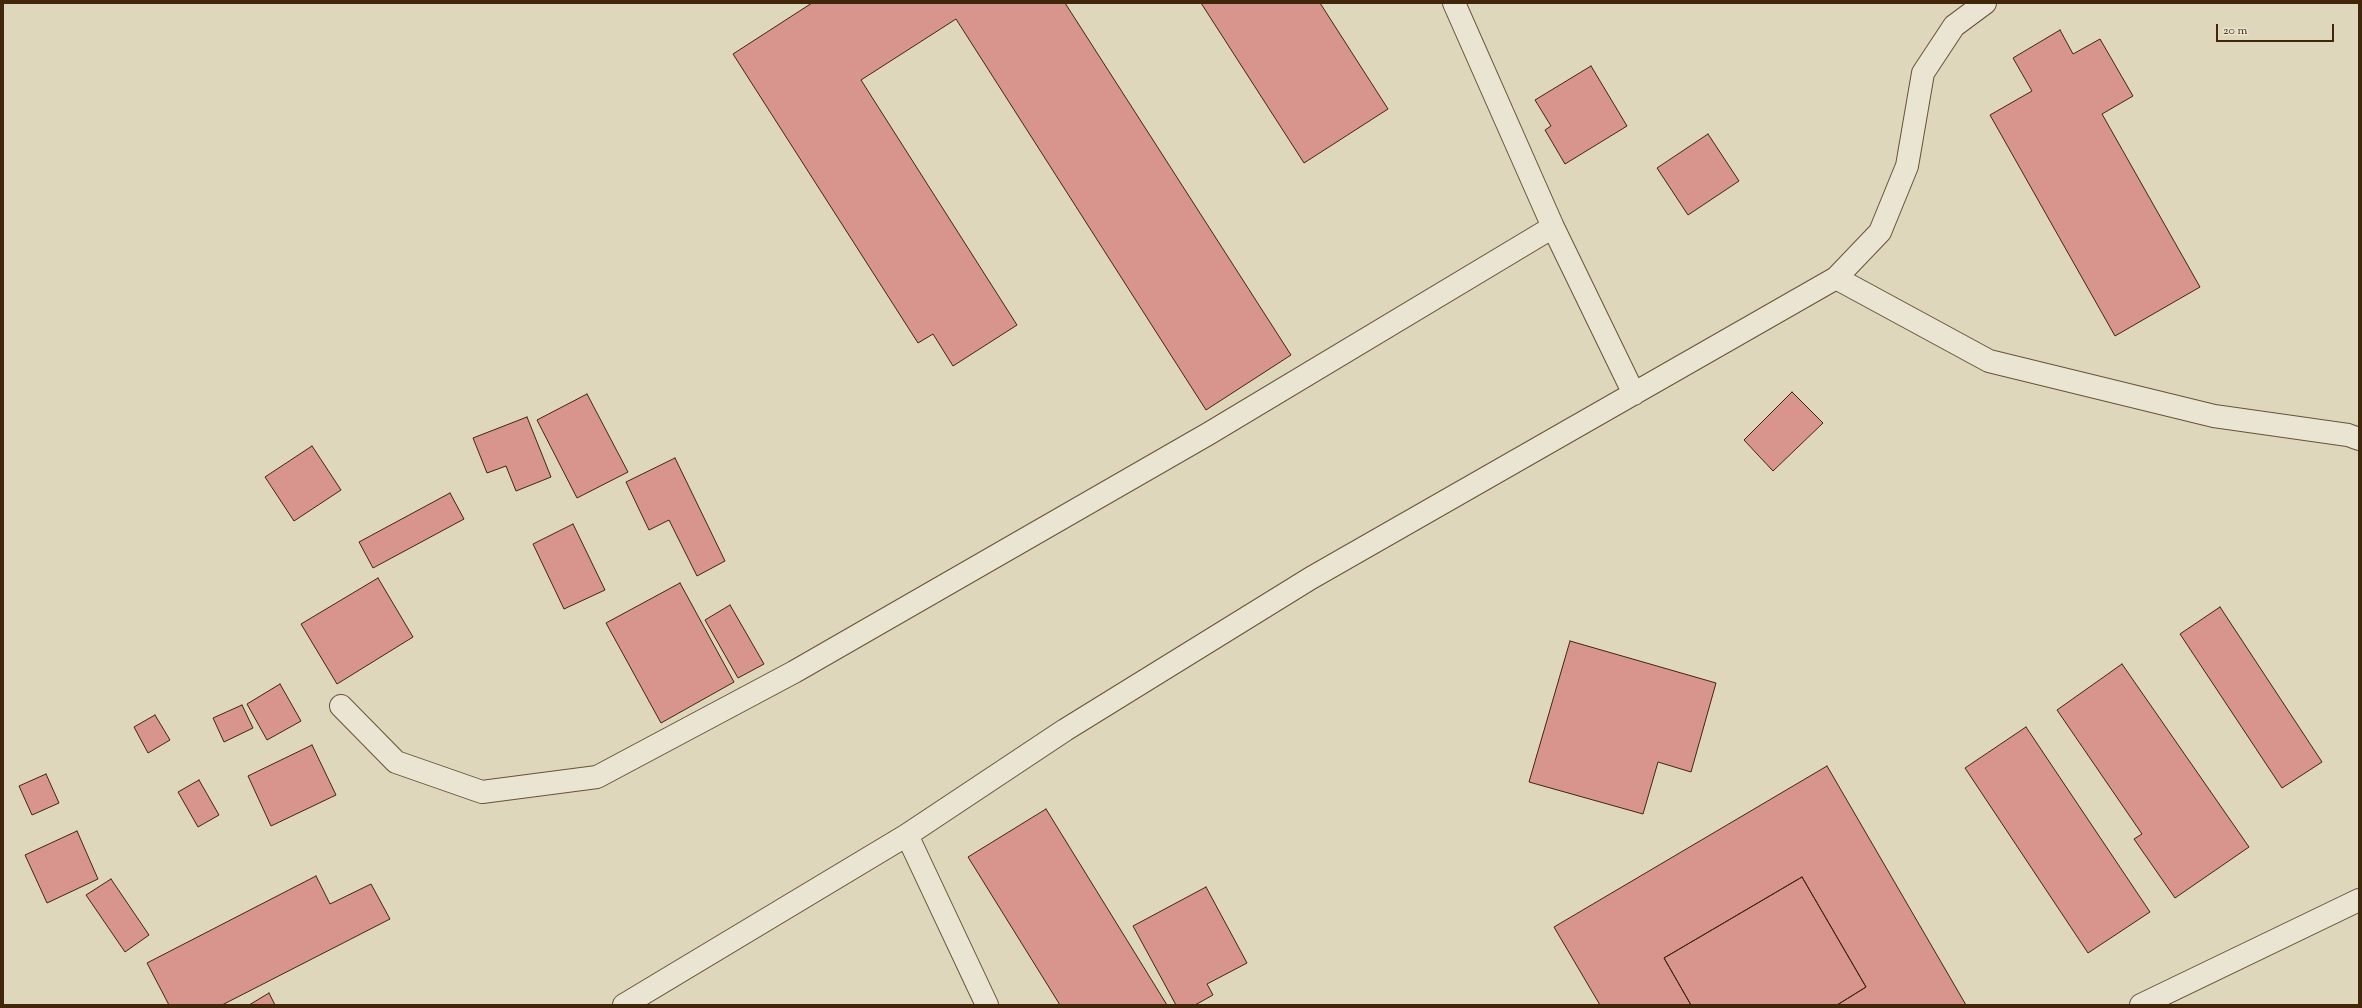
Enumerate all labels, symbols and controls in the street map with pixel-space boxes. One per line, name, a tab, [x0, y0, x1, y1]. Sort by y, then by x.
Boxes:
scale bar	[2218, 16, 2336, 42]
text: 20 m	[2223, 22, 2247, 40]

